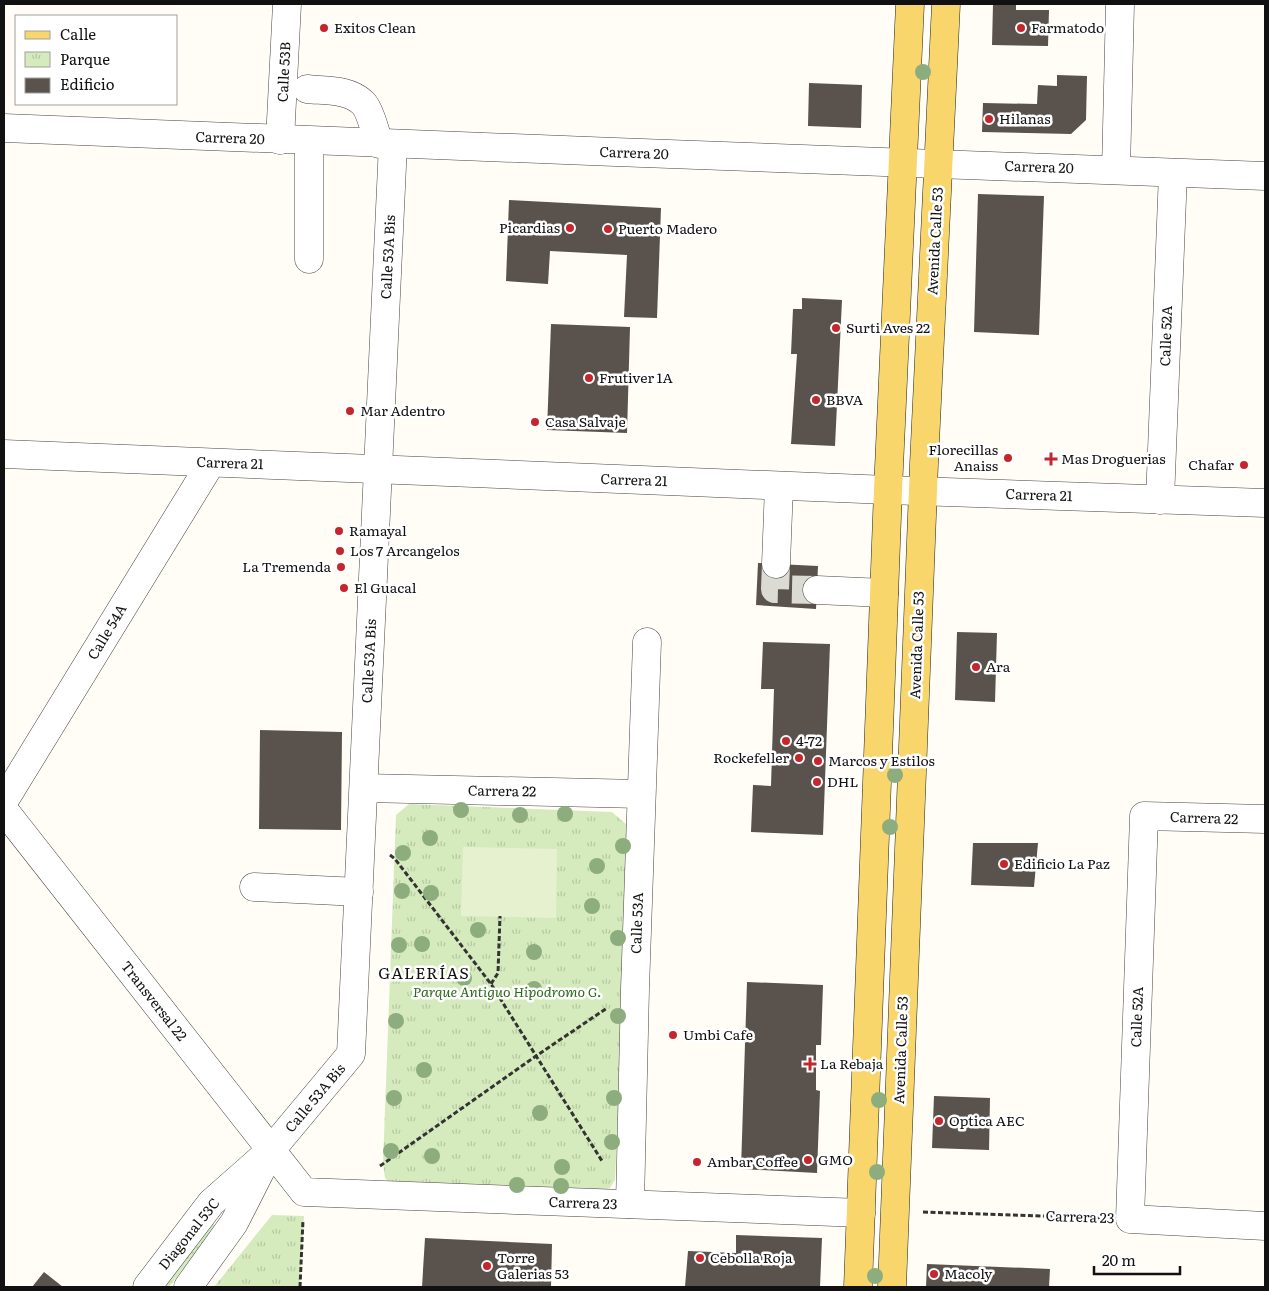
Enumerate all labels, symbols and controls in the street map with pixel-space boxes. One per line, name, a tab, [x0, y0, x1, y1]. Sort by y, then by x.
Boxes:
legend	[15, 15, 178, 105]
place label: Exitos Clean	[334, 17, 416, 37]
place label: Farmatodo	[1031, 17, 1104, 37]
text: Calle	[60, 22, 96, 45]
marker: Exitos Clean	[318, 22, 330, 34]
marker: Farmatodo	[1015, 22, 1027, 34]
street label: Calle 53B	[271, 41, 295, 103]
text: Parque	[60, 47, 110, 70]
text: Edificio	[60, 72, 115, 95]
place label: Hilanas	[999, 108, 1051, 128]
marker: Hilanas	[983, 113, 995, 125]
street label: Carrera 20	[195, 126, 265, 148]
street label: Carrera 20	[599, 141, 669, 163]
street label: Carrera 20	[1004, 155, 1074, 177]
street label: Avenida Calle 53	[921, 186, 947, 295]
street label: Calle 53A Bis	[375, 214, 399, 300]
place label: Picardias	[499, 217, 560, 237]
place label: Puerto Madero	[618, 218, 717, 238]
marker: Picardias	[564, 222, 576, 234]
marker: Puerto Madero	[602, 223, 614, 235]
street label: Calle 52A	[1154, 304, 1176, 367]
place label: Surti Aves 22	[846, 317, 930, 337]
marker: Surti Aves 22	[830, 322, 842, 334]
place label: Frutiver 1A	[599, 367, 674, 387]
marker: Frutiver 1A	[583, 372, 595, 384]
place label: BBVA	[826, 389, 864, 409]
marker: BBVA	[810, 394, 822, 406]
place label: Mar Adentro	[360, 400, 445, 420]
marker: Mar Adentro	[344, 405, 356, 417]
place label: Casa Salvaje	[545, 411, 626, 431]
marker: Casa Salvaje	[529, 416, 541, 428]
place label: Florecillas Anaiss	[929, 439, 998, 475]
place label: Mas Droguerias	[1061, 448, 1166, 468]
street label: Carrera 21	[196, 451, 264, 473]
marker: Florecillas Anaiss	[1002, 452, 1014, 464]
marker: Mas Droguerias	[1045, 453, 1057, 465]
place label: Chafar	[1188, 454, 1234, 474]
marker: Chafar	[1238, 459, 1250, 471]
street label: Carrera 21	[600, 468, 668, 490]
street label: Carrera 21	[1005, 483, 1073, 505]
place label: Ramayal	[349, 520, 407, 540]
marker: Ramayal	[333, 525, 345, 537]
place label: Los 7 Arcangelos	[350, 540, 460, 560]
marker: Los 7 Arcangelos	[334, 545, 346, 557]
place label: La Tremenda	[242, 556, 331, 576]
marker: La Tremenda	[335, 561, 347, 573]
place label: El Guacal	[354, 577, 417, 597]
marker: El Guacal	[338, 582, 350, 594]
street label: Avenida Calle 53	[904, 591, 928, 699]
street label: Calle 54A	[82, 599, 131, 663]
street label: Calle 53A Bis	[356, 618, 380, 704]
place label: Ara	[986, 656, 1011, 676]
marker: Ara	[970, 661, 982, 673]
place label: 4-72	[796, 730, 822, 750]
marker: 4-72	[780, 735, 792, 747]
place label: Rockefeller	[713, 747, 789, 767]
place label: Marcos y Estilos	[828, 750, 935, 770]
marker: Rockefeller	[793, 752, 805, 764]
marker: Marcos y Estilos	[812, 755, 824, 767]
place label: DHL	[827, 771, 858, 791]
marker: DHL	[811, 776, 823, 788]
street label: Carrera 22	[468, 779, 536, 801]
street label: Carrera 22	[1169, 806, 1239, 828]
place label: Edificio La Paz	[1014, 853, 1110, 873]
marker: Edificio La Paz	[998, 858, 1010, 870]
street label: Calle 53A	[625, 891, 647, 954]
street label: Transversal 22	[117, 956, 192, 1045]
district label: GALERÍAS	[378, 960, 470, 984]
park label: Parque Antiguo Hipodromo G.	[413, 981, 601, 1001]
street label: Calle 52A	[1125, 985, 1147, 1048]
street label: Avenida Calle 53	[888, 996, 912, 1104]
place label: Umbi Cafe	[683, 1024, 753, 1044]
marker: Umbi Cafe	[667, 1029, 679, 1041]
place label: La Rebaja	[820, 1053, 884, 1073]
marker: La Rebaja	[804, 1058, 816, 1070]
street label: Calle 53A Bis	[279, 1059, 349, 1136]
place label: Optica AEC	[949, 1110, 1025, 1130]
marker: Optica AEC	[933, 1115, 945, 1127]
place label: GMO	[818, 1149, 853, 1169]
place label: Ambar Coffee	[707, 1151, 798, 1171]
marker: GMO	[802, 1154, 814, 1166]
marker: Ambar Coffee	[691, 1156, 703, 1168]
street label: Carrera 23	[548, 1191, 618, 1213]
street label: Diagonal 53C	[153, 1193, 224, 1274]
street label: Carrera 23	[1045, 1205, 1115, 1227]
scale bar	[1094, 1244, 1180, 1276]
place label: Torre Galerias 53	[497, 1247, 569, 1283]
place label: Cebolla Roja	[710, 1247, 793, 1267]
text: 20 m	[1102, 1248, 1136, 1271]
marker: Cebolla Roja	[694, 1252, 706, 1264]
marker: Torre Galerias 53	[481, 1260, 493, 1272]
place label: Macoly	[944, 1263, 993, 1283]
marker: Macoly	[928, 1268, 940, 1280]

